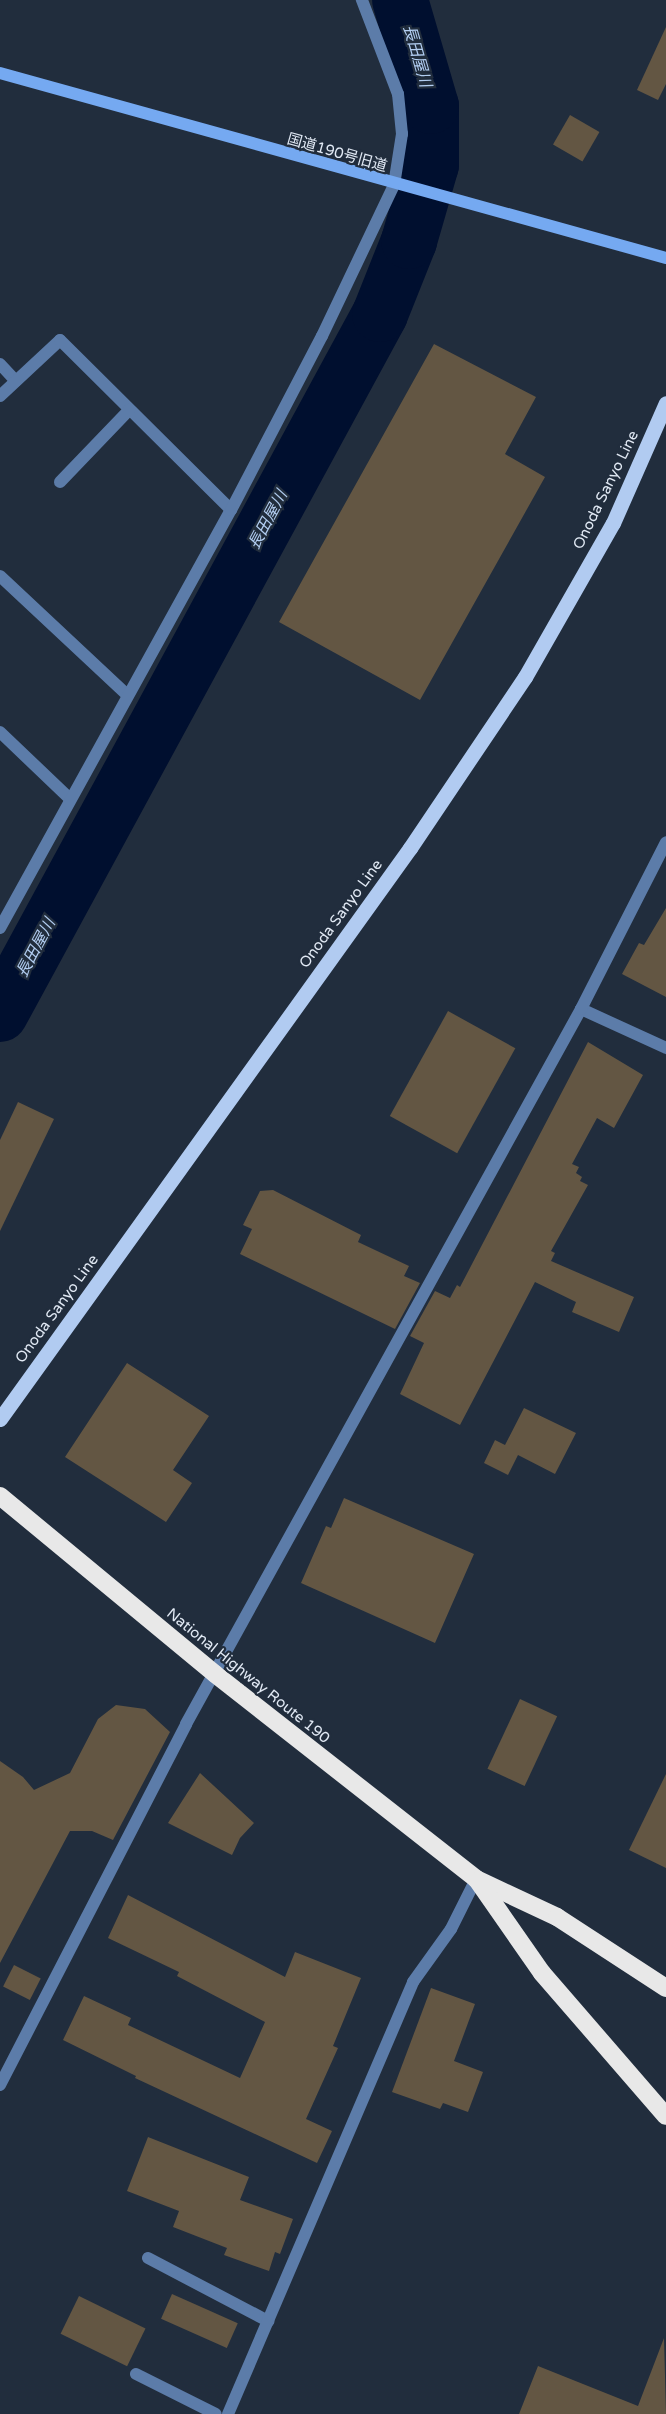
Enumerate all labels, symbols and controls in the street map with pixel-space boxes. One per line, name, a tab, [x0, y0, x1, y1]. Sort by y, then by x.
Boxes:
water label: 長田屋川	[399, 23, 435, 89]
street label: 国道190号旧道	[285, 130, 389, 176]
street label: Onoda Sanyo Line	[569, 428, 643, 552]
water label: 長田屋川	[245, 487, 291, 553]
street label: Onoda Sanyo Line	[296, 856, 386, 972]
water label: 長田屋川	[13, 915, 59, 981]
street label: Onoda Sanyo Line	[12, 1251, 102, 1367]
street label: National Highway Route 190	[163, 1605, 333, 1747]

